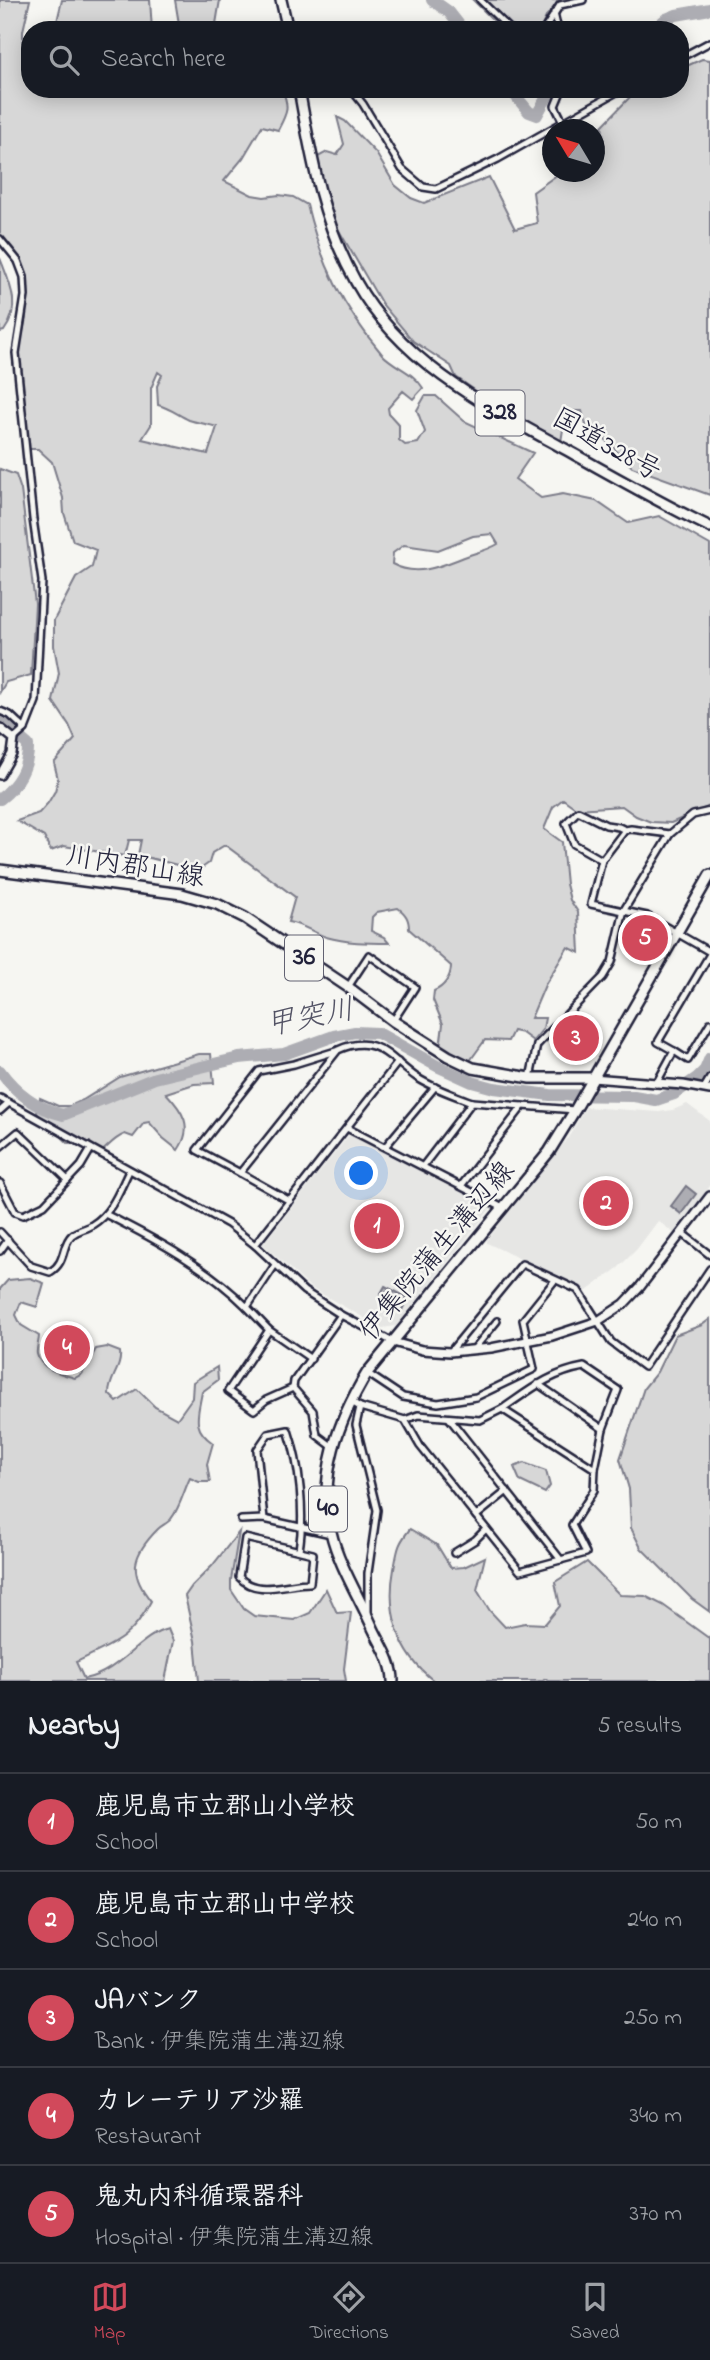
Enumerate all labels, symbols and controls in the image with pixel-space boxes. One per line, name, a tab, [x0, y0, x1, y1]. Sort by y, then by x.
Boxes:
search box	[21, 21, 689, 98]
icon: search	[45, 41, 83, 79]
text: Search here	[101, 41, 226, 79]
north arrow	[542, 119, 605, 182]
road number: 328	[476, 390, 524, 436]
street label: 国道328号	[544, 399, 668, 493]
street label: 川内郡山線	[63, 837, 207, 899]
pin: 5	[622, 912, 668, 964]
road number: 36	[285, 936, 323, 981]
water label: 甲突川	[262, 989, 358, 1049]
pin: 3	[553, 1012, 599, 1064]
street label: 伊集院蒲生溝辺線	[350, 1153, 526, 1351]
your location	[344, 1156, 378, 1190]
pin: 2	[583, 1177, 629, 1229]
pin: 1	[354, 1200, 400, 1252]
pin: 4	[44, 1322, 90, 1374]
road number: 40	[309, 1486, 347, 1532]
text: Nearby	[28, 1705, 120, 1749]
text: 5 results	[598, 1710, 682, 1743]
text: 鹿児島市立郡山小学校	[95, 1789, 355, 1827]
text: 1	[47, 1806, 55, 1839]
text: 50 m	[635, 1806, 682, 1839]
text: School	[95, 1827, 158, 1860]
text: 鹿児島市立郡山中学校	[95, 1887, 355, 1925]
text: 2	[45, 1904, 57, 1937]
text: 240 m	[628, 1904, 682, 1937]
text: School	[95, 1925, 158, 1958]
text: JAバンク	[95, 1983, 202, 2021]
text: 3	[46, 2002, 56, 2035]
text: 250 m	[624, 2002, 682, 2035]
text: Bank · 伊集院蒲生溝辺線	[95, 2026, 345, 2059]
text: カレーテリア沙羅	[95, 2083, 304, 2121]
text: 4	[46, 2100, 56, 2133]
text: 340 m	[629, 2100, 682, 2133]
text: Restaurant	[95, 2121, 202, 2154]
text: 鬼丸内科循環器科	[95, 2179, 303, 2217]
text: 5	[44, 2198, 58, 2231]
text: 370 m	[629, 2198, 682, 2231]
text: Hospital · 伊集院蒲生溝辺線	[95, 2222, 373, 2255]
tab: Map	[91, 2278, 129, 2347]
tab: Directions	[310, 2278, 389, 2347]
tab: Saved	[570, 2278, 619, 2347]

